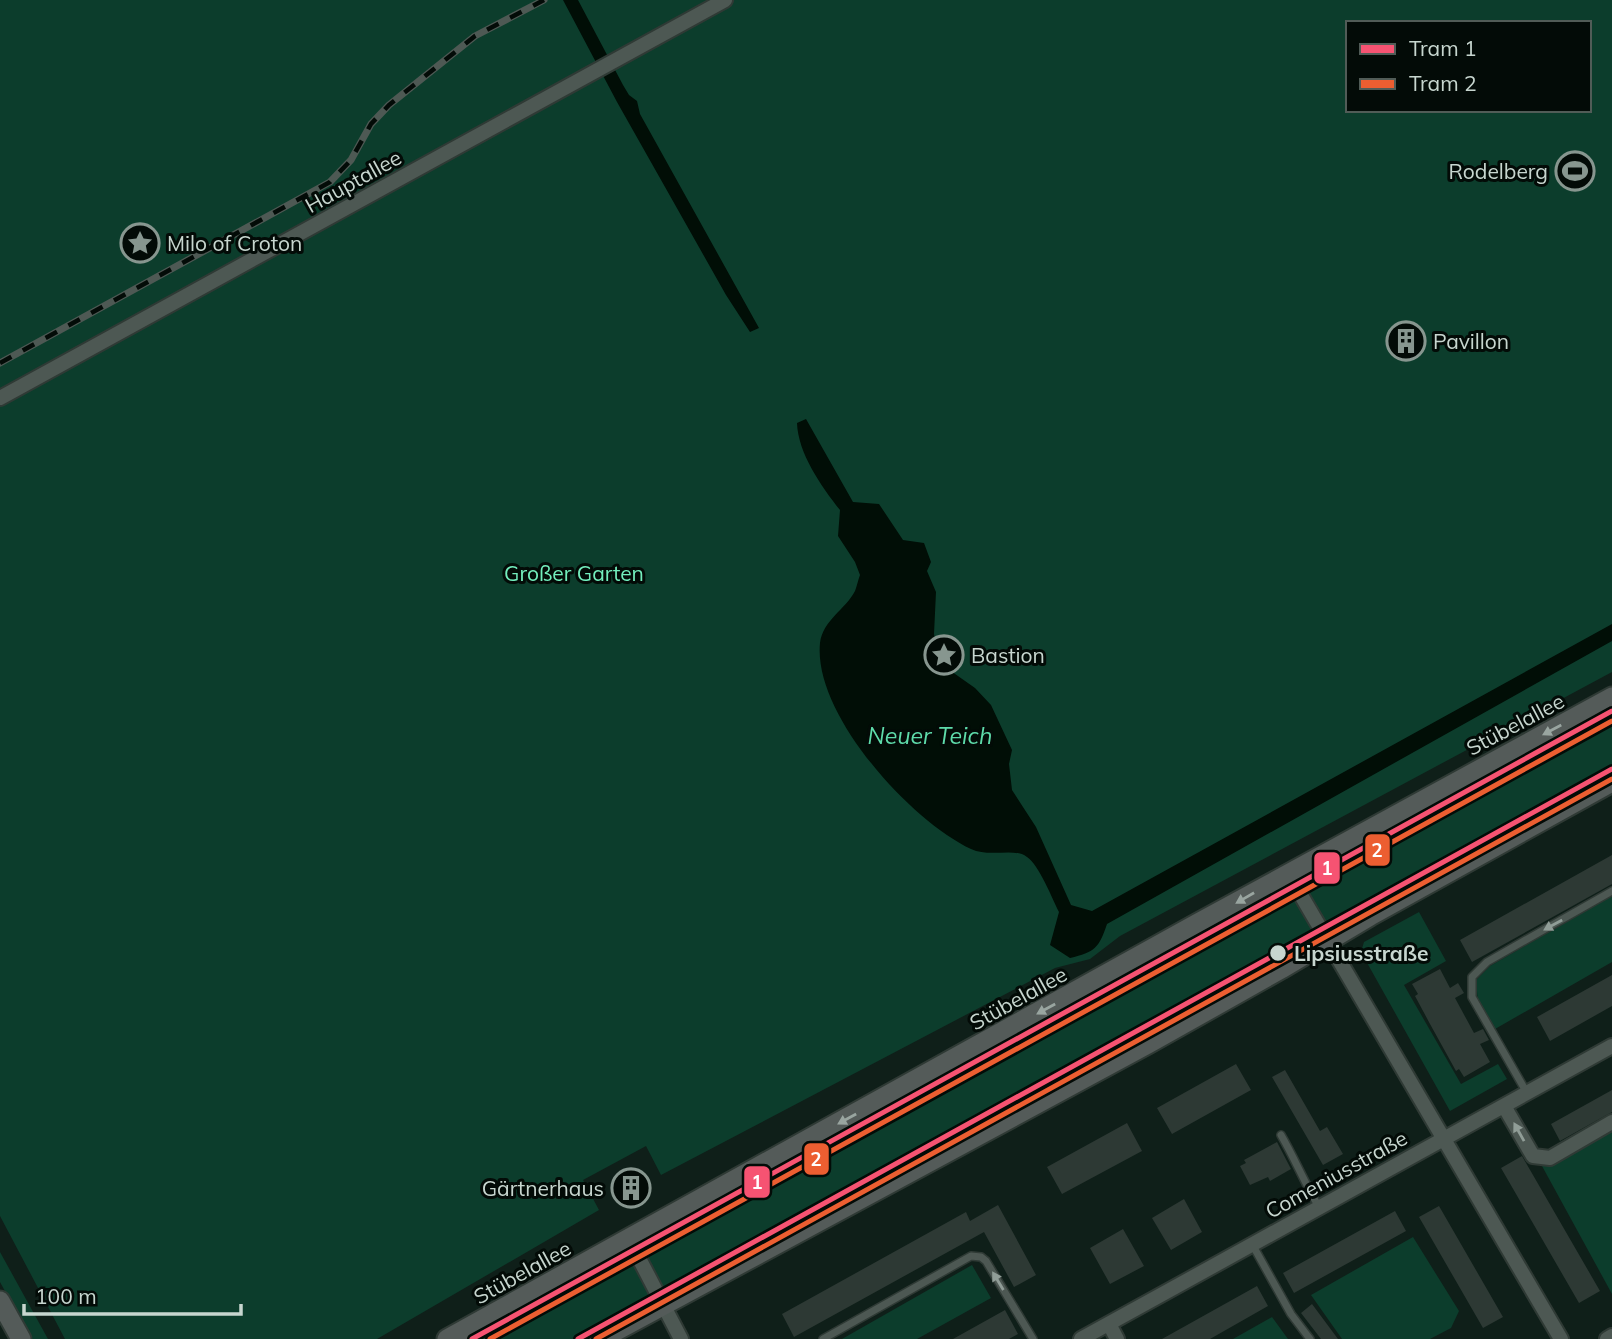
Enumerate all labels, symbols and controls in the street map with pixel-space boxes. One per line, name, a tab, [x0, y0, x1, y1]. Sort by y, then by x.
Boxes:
legend	[1346, 21, 1591, 112]
text: Tram 1	[1409, 35, 1477, 61]
text: Tram 2	[1409, 70, 1477, 96]
street label: Hauptallee	[300, 144, 406, 218]
sports icon: Rodelberg	[1554, 150, 1596, 192]
place label: Rodelberg	[1449, 158, 1548, 184]
place icon: Milo of Croton	[119, 222, 161, 264]
place label: Milo of Croton	[167, 230, 302, 256]
building icon: Pavillon	[1385, 320, 1427, 362]
place label: Pavillon	[1433, 328, 1509, 354]
park label: Großer Garten	[504, 560, 644, 586]
place icon: Bastion	[923, 634, 965, 676]
place label: Bastion	[971, 642, 1045, 668]
street label: Stübelallee	[1462, 687, 1568, 761]
water label: Neuer Teich	[868, 721, 992, 750]
one-way arrow	[1542, 724, 1562, 736]
line badge: 2	[1364, 833, 1391, 867]
text: 2	[1371, 838, 1383, 862]
line badge: 1	[1313, 851, 1341, 885]
text: 1	[1321, 856, 1333, 880]
one-way arrow	[1235, 892, 1254, 904]
one-way arrow	[1543, 919, 1562, 931]
place label: Lipsiusstraße	[1294, 940, 1429, 966]
marker: Lipsiusstraße	[1268, 943, 1288, 963]
street label: Stübelallee	[965, 961, 1071, 1035]
one-way arrow	[1037, 1003, 1056, 1015]
one-way arrow	[837, 1113, 857, 1125]
one-way arrow	[1513, 1122, 1525, 1142]
street label: Comeniusstraße	[1261, 1124, 1411, 1224]
line badge: 2	[803, 1142, 830, 1176]
text: 2	[810, 1147, 822, 1171]
line badge: 1	[743, 1165, 771, 1199]
building icon: Gärtnerhaus	[610, 1167, 652, 1209]
text: 1	[751, 1170, 763, 1194]
place label: Gärtnerhaus	[482, 1175, 604, 1201]
street label: Stübelallee	[469, 1235, 575, 1309]
one-way arrow	[992, 1271, 1004, 1290]
scale bar	[24, 1272, 242, 1316]
text: 100 m	[35, 1283, 97, 1309]

